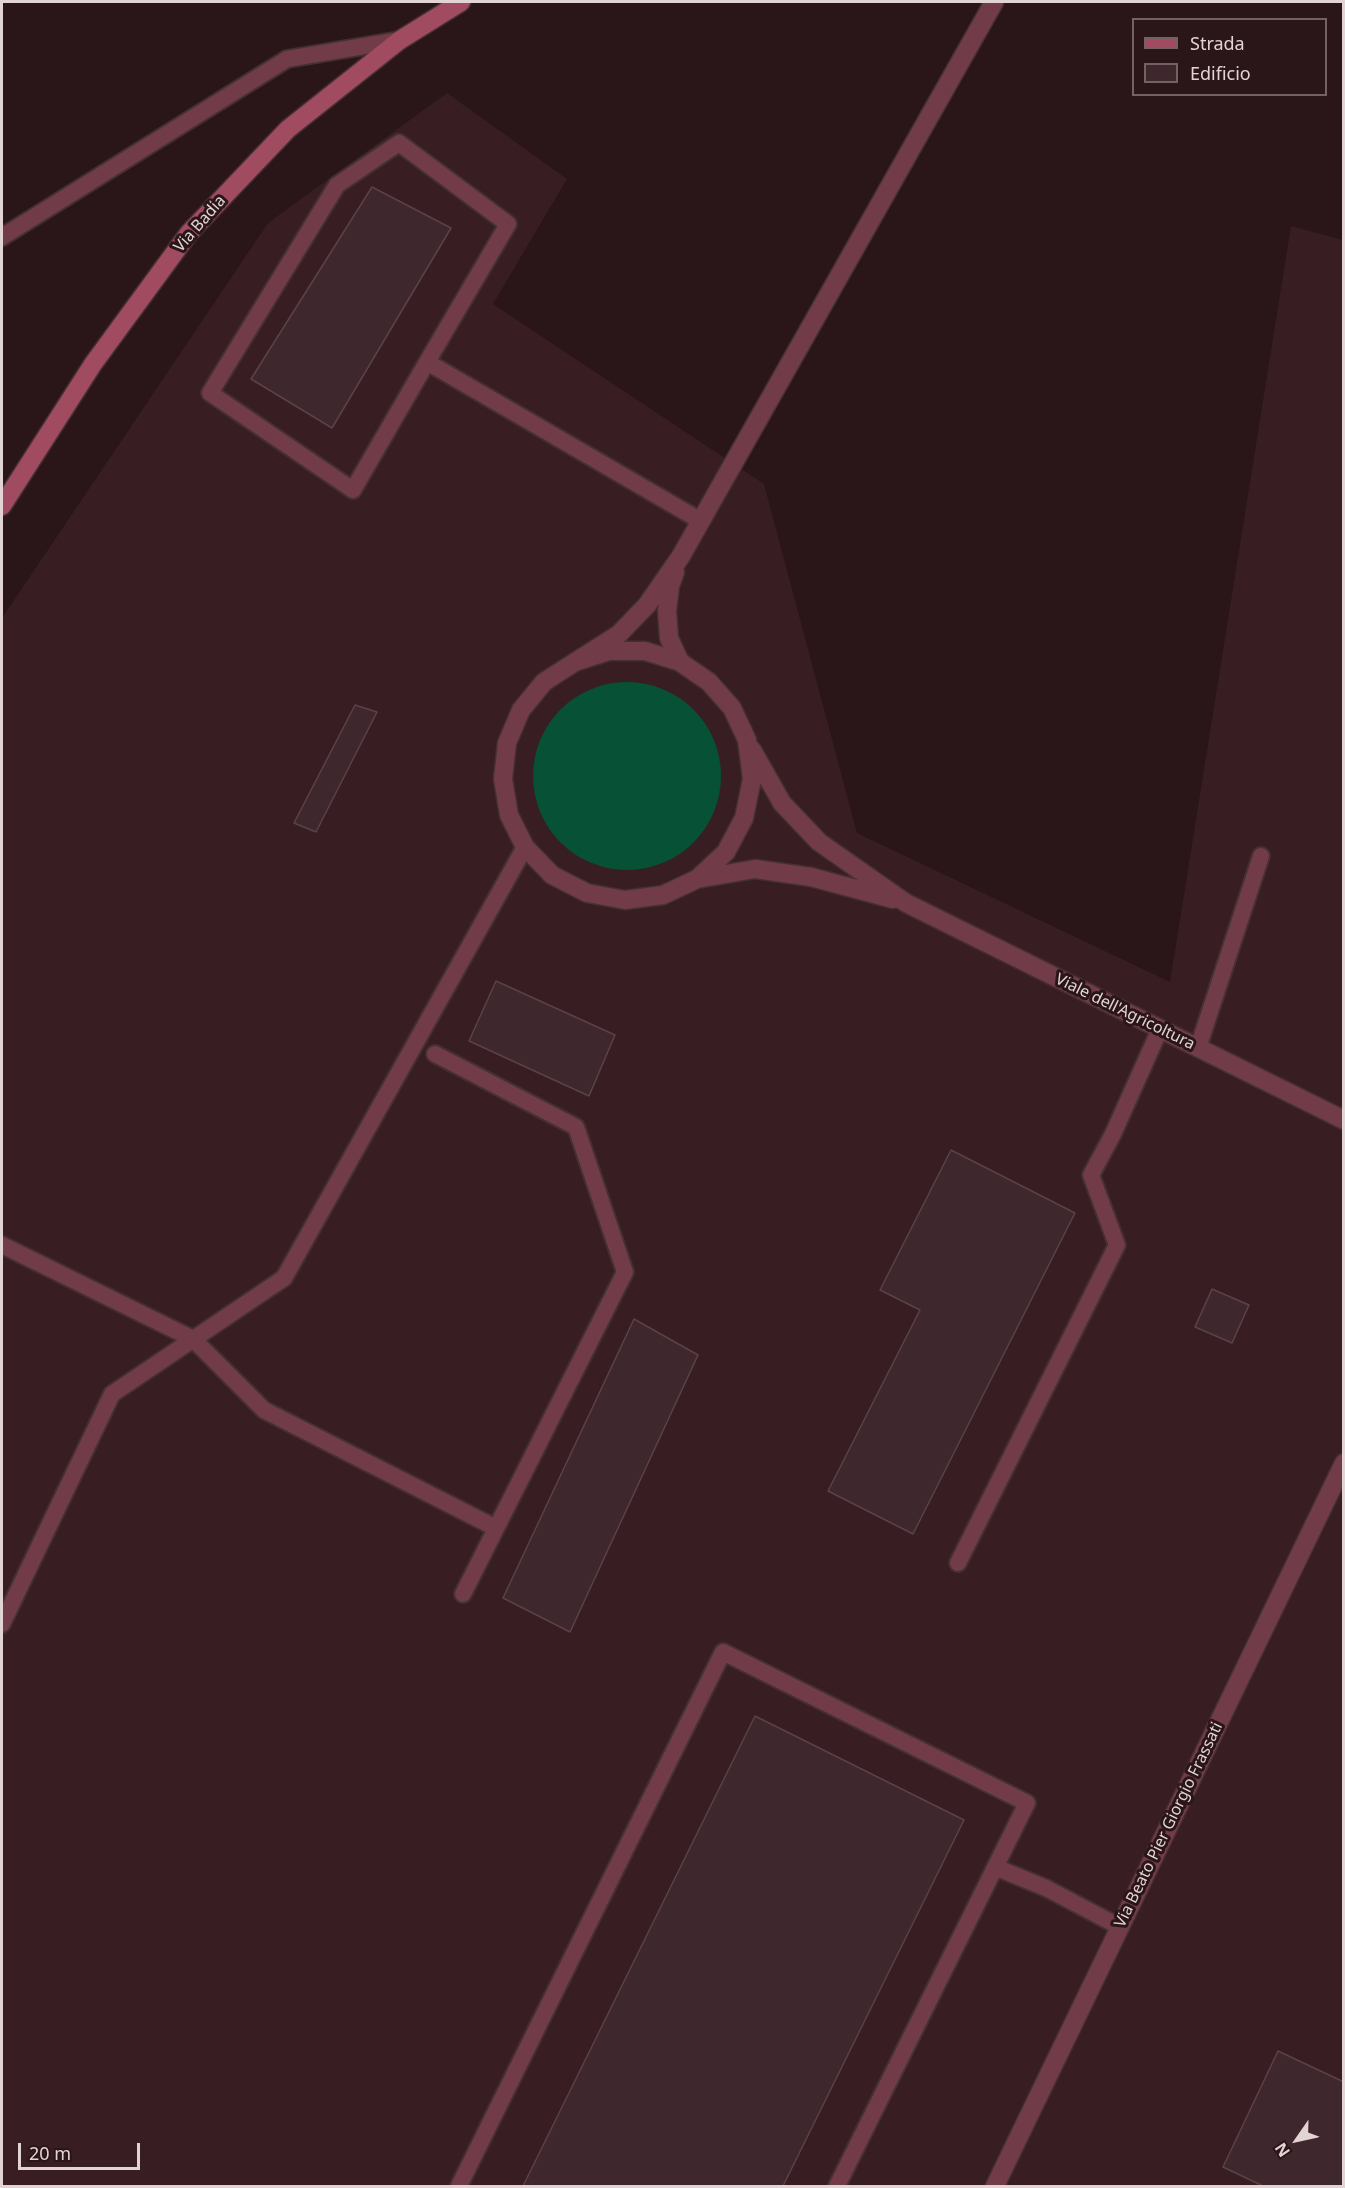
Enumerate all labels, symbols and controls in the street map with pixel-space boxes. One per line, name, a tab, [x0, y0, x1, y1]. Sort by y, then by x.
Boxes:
legend	[1132, 18, 1327, 96]
text: Strada	[1190, 31, 1245, 55]
text: Edificio	[1190, 61, 1251, 85]
street label: Via Badia	[170, 192, 230, 256]
street label: Viale dell'Agricoltura	[1052, 970, 1198, 1054]
street label: Via Beato Pier Giorgio Frassati	[1111, 1719, 1227, 1931]
north arrow	[1267, 2110, 1327, 2170]
scale bar	[21, 2131, 142, 2169]
text: N	[1269, 2139, 1295, 2162]
text: 20 m	[29, 2141, 71, 2165]

